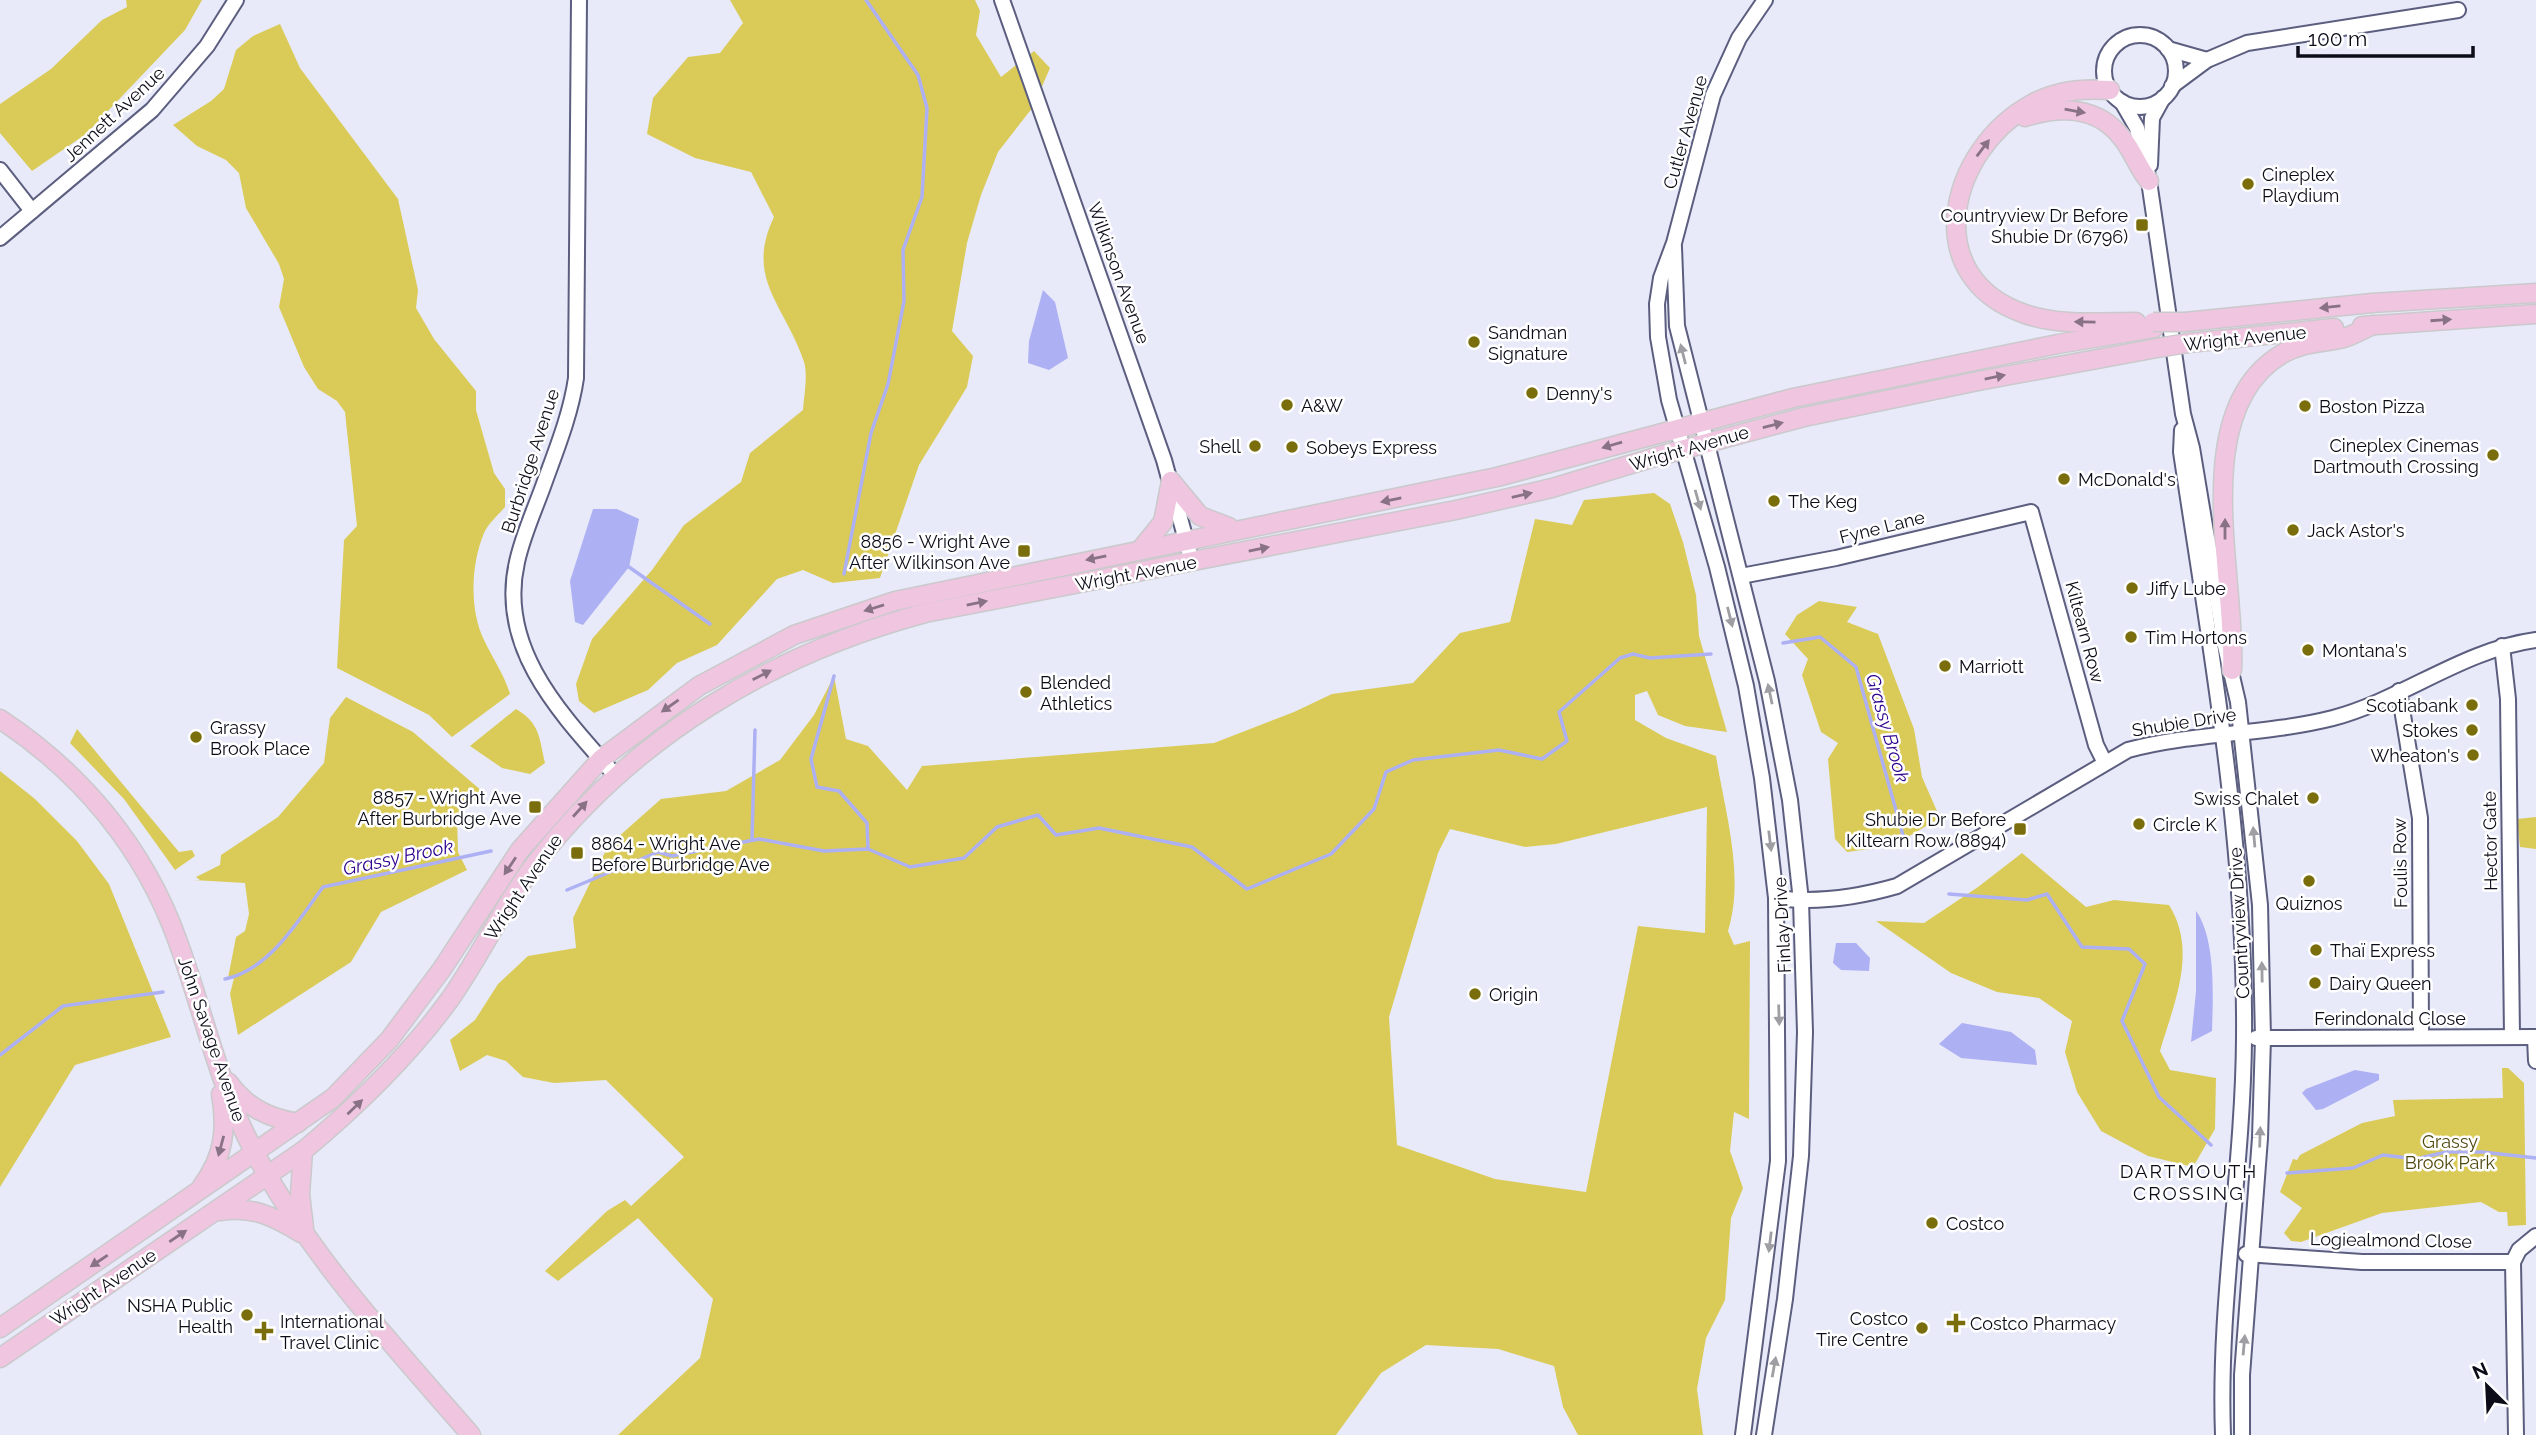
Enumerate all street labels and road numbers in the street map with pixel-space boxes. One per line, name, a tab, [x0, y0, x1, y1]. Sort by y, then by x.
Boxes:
street label: Jennett Avenue	[59, 62, 169, 166]
street label: Cutler Avenue	[1659, 72, 1711, 191]
street label: Wilkinson Avenue	[1084, 200, 1154, 347]
street label: Wright Avenue	[2183, 321, 2308, 355]
street label: Burbridge Avenue	[497, 386, 563, 536]
street label: Wright Avenue	[1627, 421, 1751, 475]
street label: Fyne Lane	[1837, 506, 1927, 548]
street label: Wright Avenue	[1074, 551, 1199, 595]
street label: Kiltearn Row	[2061, 579, 2109, 686]
street label: Shubie Drive	[2130, 703, 2238, 741]
street label: Hector Gate	[2479, 791, 2501, 891]
street label: Foulis Row	[2389, 817, 2411, 908]
street label: Wright Avenue	[480, 830, 566, 944]
street label: Countryview Drive	[2225, 846, 2253, 999]
street label: Finlay Drive	[1769, 876, 1795, 974]
street label: John Savage Avenue	[174, 954, 250, 1125]
street label: Ferindonald Close	[2314, 1008, 2466, 1029]
street label: Logiealmond Close	[2310, 1228, 2473, 1252]
street label: Wright Avenue	[46, 1244, 160, 1330]

